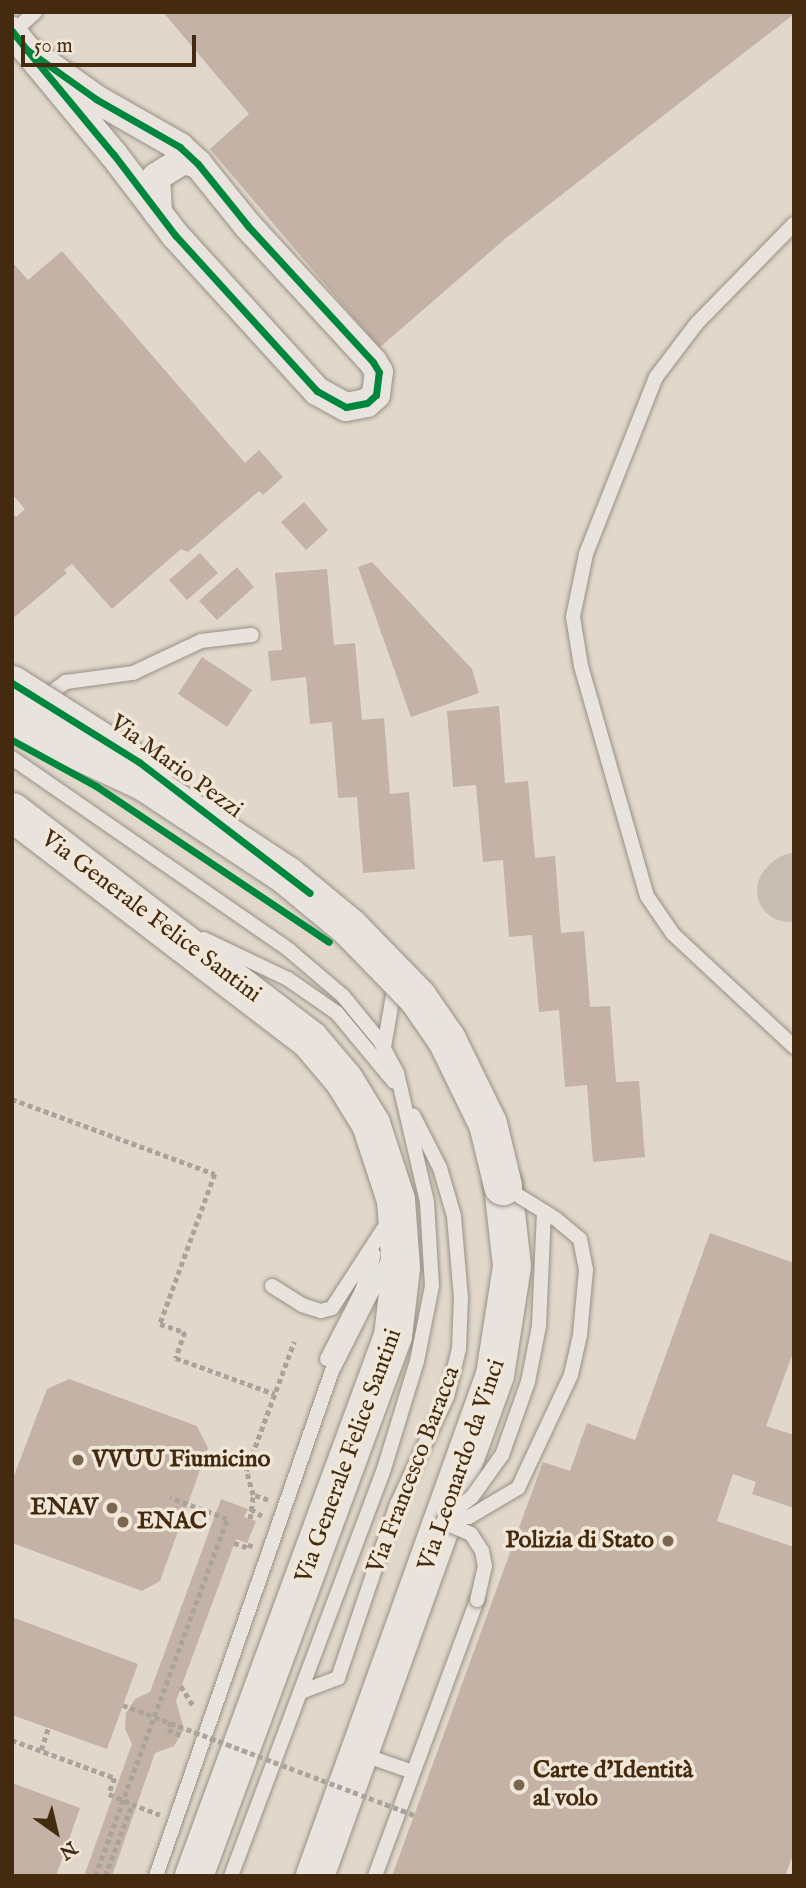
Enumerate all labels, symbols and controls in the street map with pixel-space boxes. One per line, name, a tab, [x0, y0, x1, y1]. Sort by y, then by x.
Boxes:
scale bar	[24, 21, 200, 65]
text: 50 m	[34, 33, 73, 60]
street label: Via Mario Pezzi	[104, 709, 248, 825]
street label: Via Generale Felice Santini	[35, 825, 267, 1009]
street label: Via Generale Felice Santini	[290, 1325, 408, 1587]
street label: Via Leonardo da Vinci	[412, 1355, 512, 1575]
street label: Via Francesco Baracca	[361, 1362, 467, 1578]
place label: VVUU Fiumicino	[92, 1446, 271, 1474]
marker: VVUU Fiumicino	[70, 1452, 86, 1468]
place label: ENAV	[30, 1494, 98, 1522]
marker: ENAV	[104, 1500, 120, 1516]
place label: ENAC	[137, 1508, 207, 1536]
marker: ENAC	[115, 1514, 131, 1530]
place label: Polizia di Stato	[505, 1527, 654, 1555]
marker: Polizia di Stato	[660, 1533, 676, 1549]
place label: Carte d'Identità al volo	[533, 1757, 693, 1813]
marker: Carte d'Identità al volo	[511, 1777, 527, 1793]
north arrow	[21, 1797, 91, 1867]
text: N	[54, 1835, 81, 1864]

